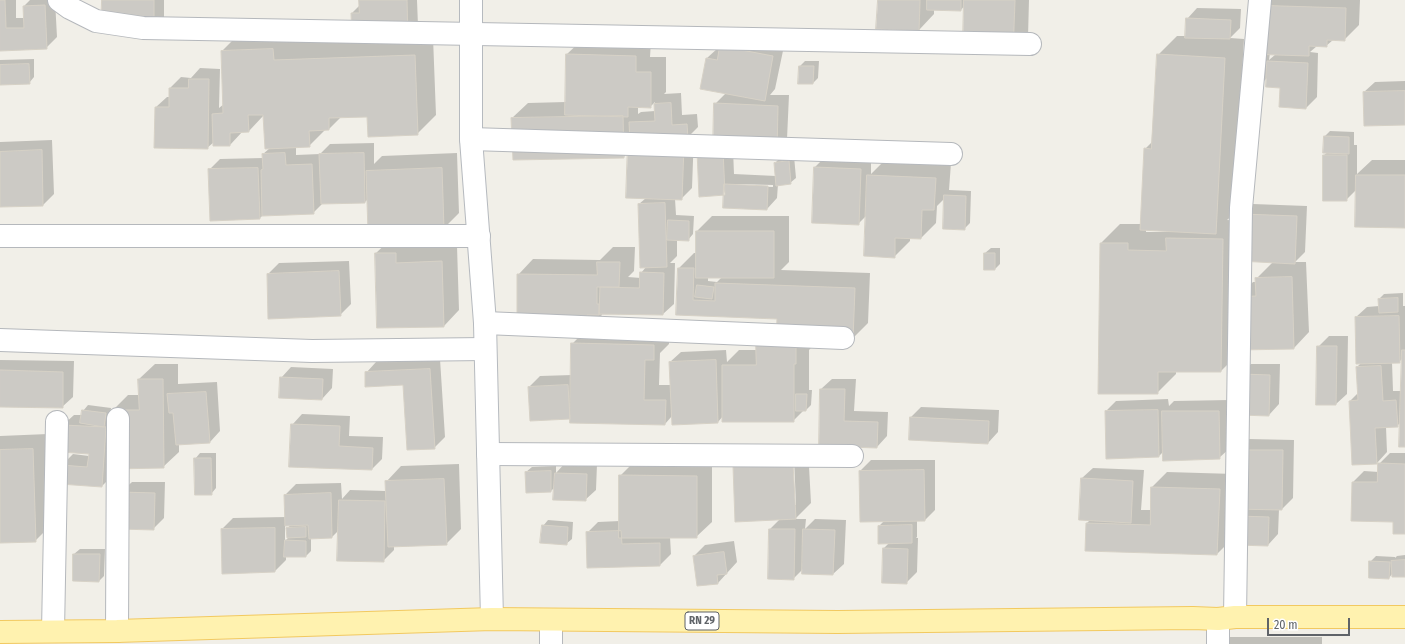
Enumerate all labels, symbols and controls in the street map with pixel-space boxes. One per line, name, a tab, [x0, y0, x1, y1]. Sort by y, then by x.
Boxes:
scale bar	[1269, 610, 1352, 636]
road number: RN 29	[685, 612, 719, 630]
text: 20 m	[1274, 618, 1298, 632]

